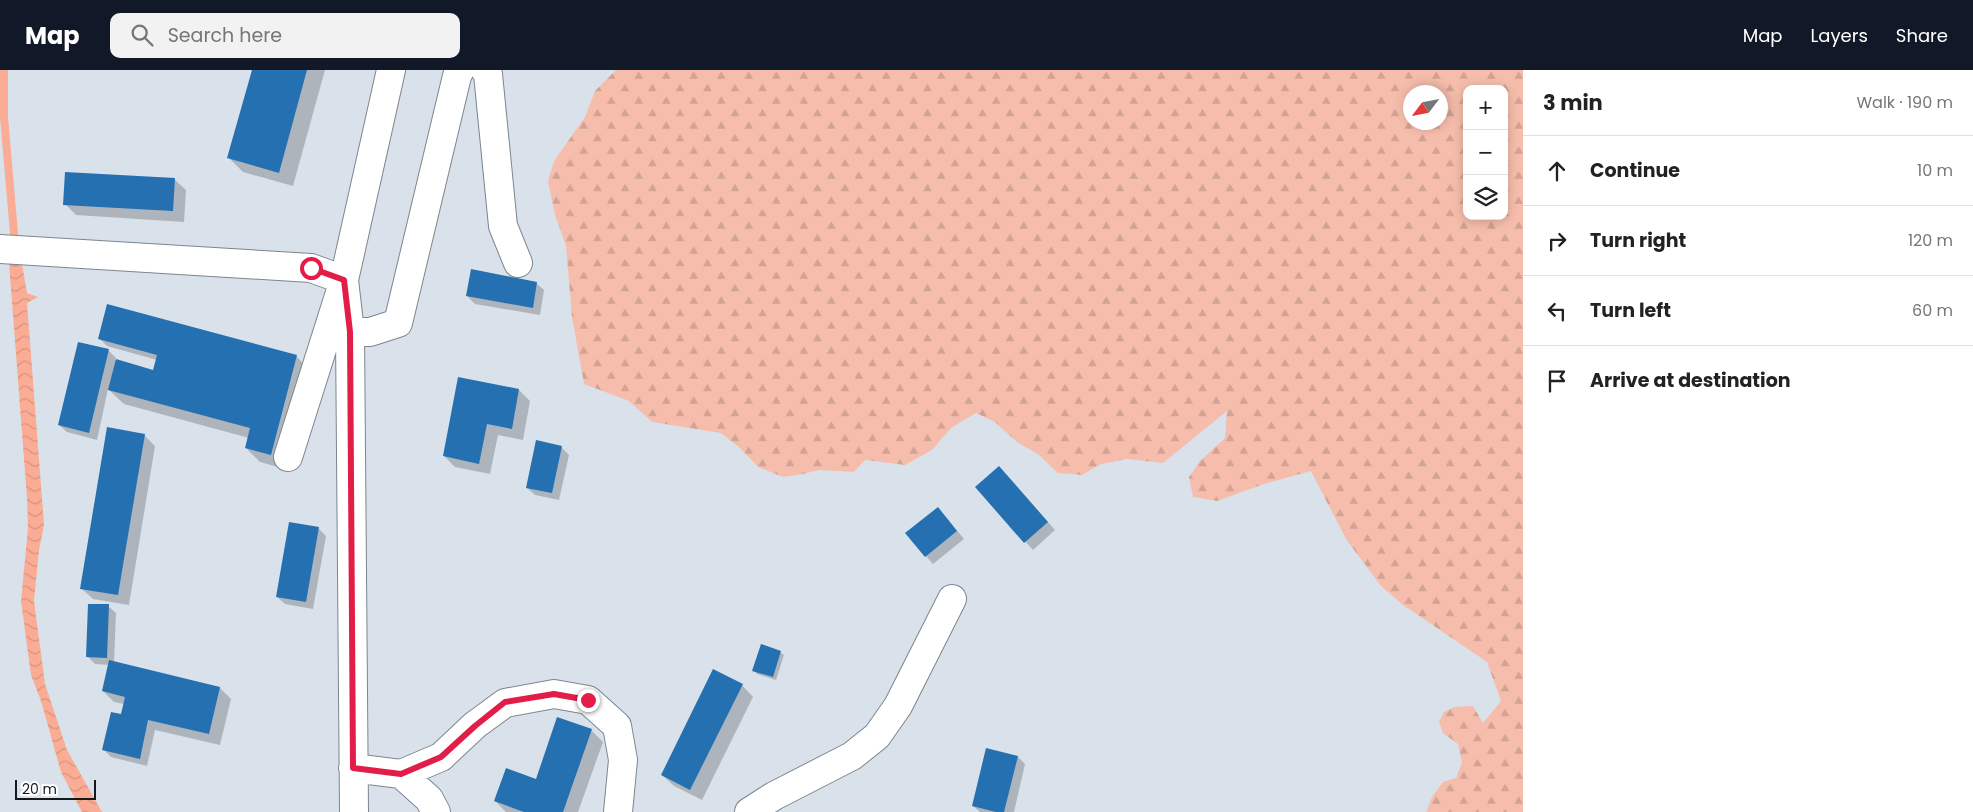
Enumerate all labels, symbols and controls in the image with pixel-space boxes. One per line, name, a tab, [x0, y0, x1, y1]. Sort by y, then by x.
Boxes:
search box	[110, 13, 460, 58]
text: Map	[25, 19, 80, 52]
icon: search	[128, 21, 156, 49]
text: Search here	[168, 22, 282, 49]
text: Map	[1743, 23, 1783, 48]
text: Layers	[1811, 23, 1868, 48]
text: Share	[1896, 23, 1948, 48]
north arrow	[1403, 85, 1448, 130]
map controls	[1463, 85, 1508, 220]
button: +	[1463, 85, 1508, 130]
text: 3 min	[1543, 88, 1603, 117]
text: Walk · 190 m	[1856, 91, 1953, 114]
button: −	[1463, 130, 1508, 175]
icon: ahead	[1543, 157, 1571, 185]
text: Continue	[1590, 157, 1680, 184]
text: 10 m	[1917, 159, 1953, 182]
button: layers	[1463, 175, 1508, 220]
icon: right	[1543, 227, 1571, 255]
text: Turn right	[1590, 227, 1686, 254]
text: 120 m	[1908, 229, 1953, 252]
route start	[300, 257, 323, 280]
icon: left	[1543, 297, 1571, 325]
text: Turn left	[1590, 297, 1671, 324]
text: 60 m	[1912, 299, 1953, 322]
icon: arrive	[1543, 367, 1571, 395]
text: Arrive at destination	[1590, 367, 1791, 394]
route end	[577, 689, 600, 712]
scale bar	[15, 777, 96, 800]
text: 20 m	[22, 779, 57, 799]

